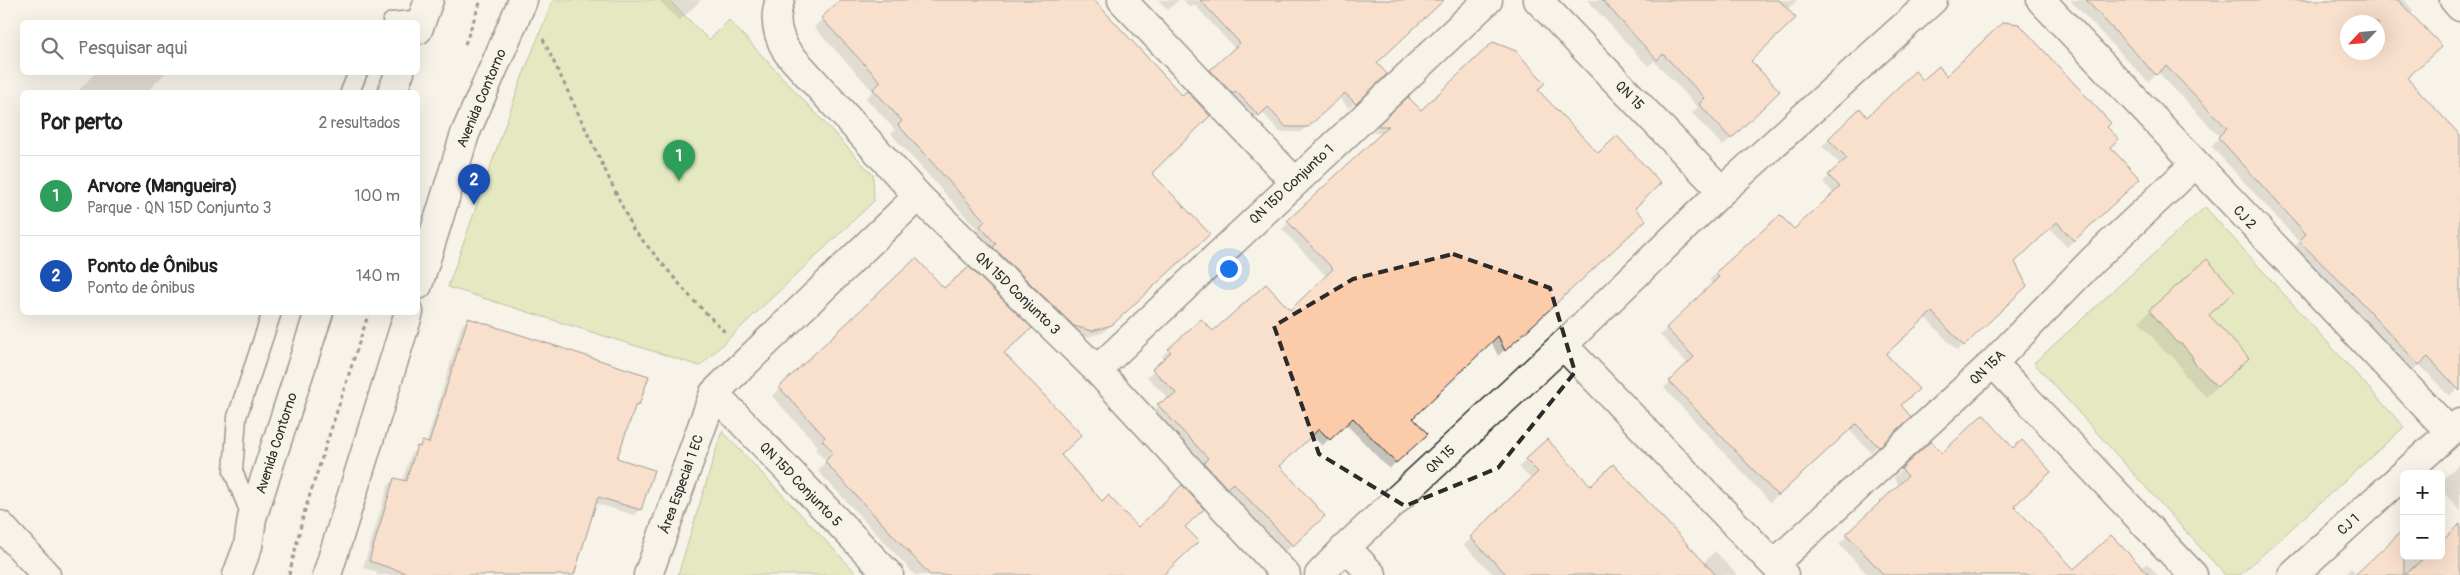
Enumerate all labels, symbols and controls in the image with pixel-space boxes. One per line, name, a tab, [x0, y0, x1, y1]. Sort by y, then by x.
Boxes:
north arrow	[2340, 15, 2385, 60]
search box	[20, 20, 420, 75]
icon: search	[38, 34, 66, 62]
text: Pesquisar aqui	[78, 36, 187, 60]
street label: Avenida Contorno	[453, 46, 510, 150]
street label: QN 15	[1612, 77, 1648, 114]
text: Por perto	[40, 109, 122, 136]
text: 2 resultados	[318, 113, 400, 133]
pin: 1	[663, 140, 695, 181]
street label: QN 15D Conjunto 1	[1246, 141, 1337, 228]
pin: 2	[458, 164, 490, 205]
text: Arvore (Mangueira)	[87, 174, 238, 198]
text: 1	[53, 186, 59, 206]
text: 100 m	[354, 186, 400, 206]
text: Parque · QN 15D Conjunto 3	[87, 198, 271, 218]
street label: CJ 2	[2229, 202, 2260, 233]
street label: QN 15D Conjunto 3	[972, 248, 1064, 338]
text: Ponto de Ônibus	[87, 254, 217, 278]
your location	[1216, 256, 1242, 282]
text: 2	[52, 266, 60, 286]
text: 140 m	[356, 266, 400, 286]
text: Ponto de ônibus	[87, 278, 195, 298]
street label: QN 15A	[1966, 346, 2009, 388]
street label: Avenida Contorno	[252, 390, 301, 496]
street label: Área Especial 1 EC	[655, 431, 707, 536]
street label: QN 15D Conjunto 5	[756, 438, 845, 530]
street label: QN 15	[1422, 442, 1459, 477]
map controls	[2400, 470, 2445, 560]
button: +	[2400, 470, 2445, 515]
street label: CJ 1	[2334, 510, 2363, 539]
button: −	[2400, 515, 2445, 560]

